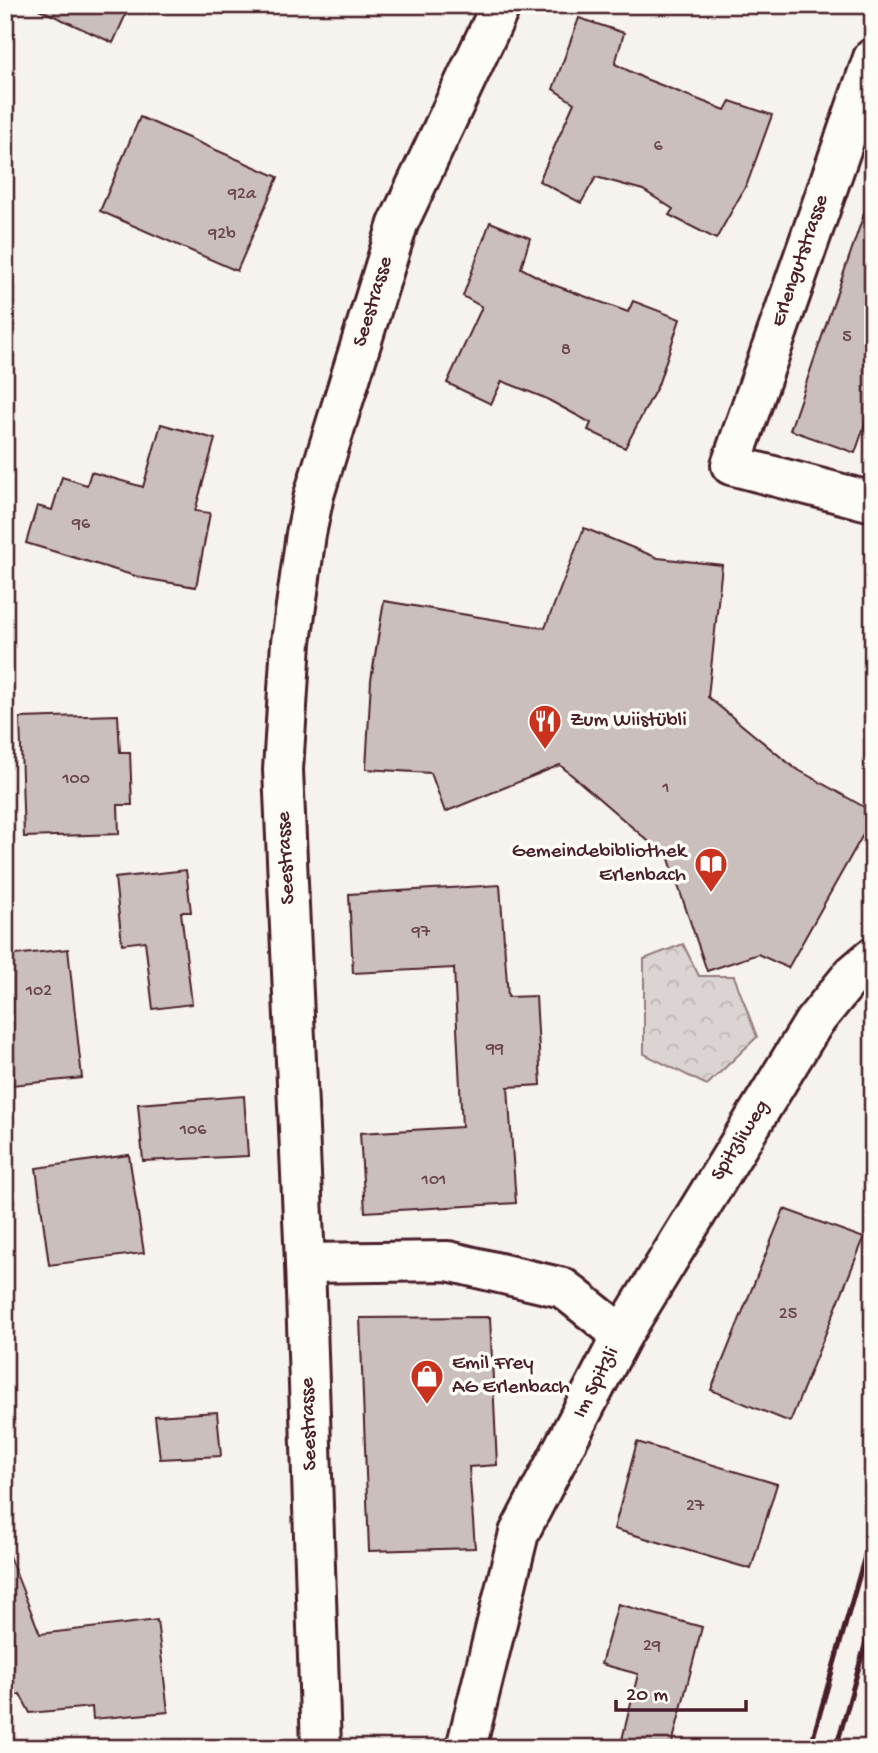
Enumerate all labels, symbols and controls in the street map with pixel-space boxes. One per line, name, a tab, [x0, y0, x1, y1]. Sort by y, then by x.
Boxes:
house number: 6	[653, 136, 663, 157]
house number: 92a	[227, 184, 257, 205]
street label: Erlengutstrasse	[767, 191, 836, 330]
house number: 92b	[207, 224, 236, 245]
street label: Seestrasse	[348, 253, 400, 350]
house number: 5	[842, 327, 852, 348]
house number: 8	[561, 340, 571, 361]
house number: 96	[71, 514, 91, 535]
restaurant icon: Zum Wiistübli	[526, 702, 564, 751]
place label: Zum Wiistübli	[570, 709, 687, 734]
house number: 100	[61, 769, 90, 790]
house number: 1	[661, 778, 670, 799]
street label: Seestrasse	[272, 810, 302, 905]
place label: Gemeindebibliothek Erlenbach	[512, 840, 689, 889]
library icon: Gemeindebibliothek Erlenbach	[692, 845, 730, 894]
house number: 97	[411, 922, 431, 943]
house number: 102	[25, 981, 52, 1002]
house number: 99	[485, 1039, 504, 1060]
street label: Spitzliweg	[706, 1096, 776, 1186]
house number: 106	[179, 1120, 207, 1141]
house number: 101	[421, 1170, 446, 1191]
house number: 25	[779, 1304, 797, 1325]
street label: Im Spitzli	[568, 1343, 626, 1423]
place label: Emil Frey AG Erlenbach	[452, 1352, 570, 1401]
shop icon: Emil Frey AG Erlenbach	[408, 1357, 446, 1406]
street label: Seestrasse	[296, 1376, 324, 1471]
house number: 27	[686, 1496, 705, 1517]
house number: 29	[643, 1636, 661, 1657]
scale bar	[616, 1669, 745, 1713]
text: 20 m	[626, 1684, 668, 1709]

